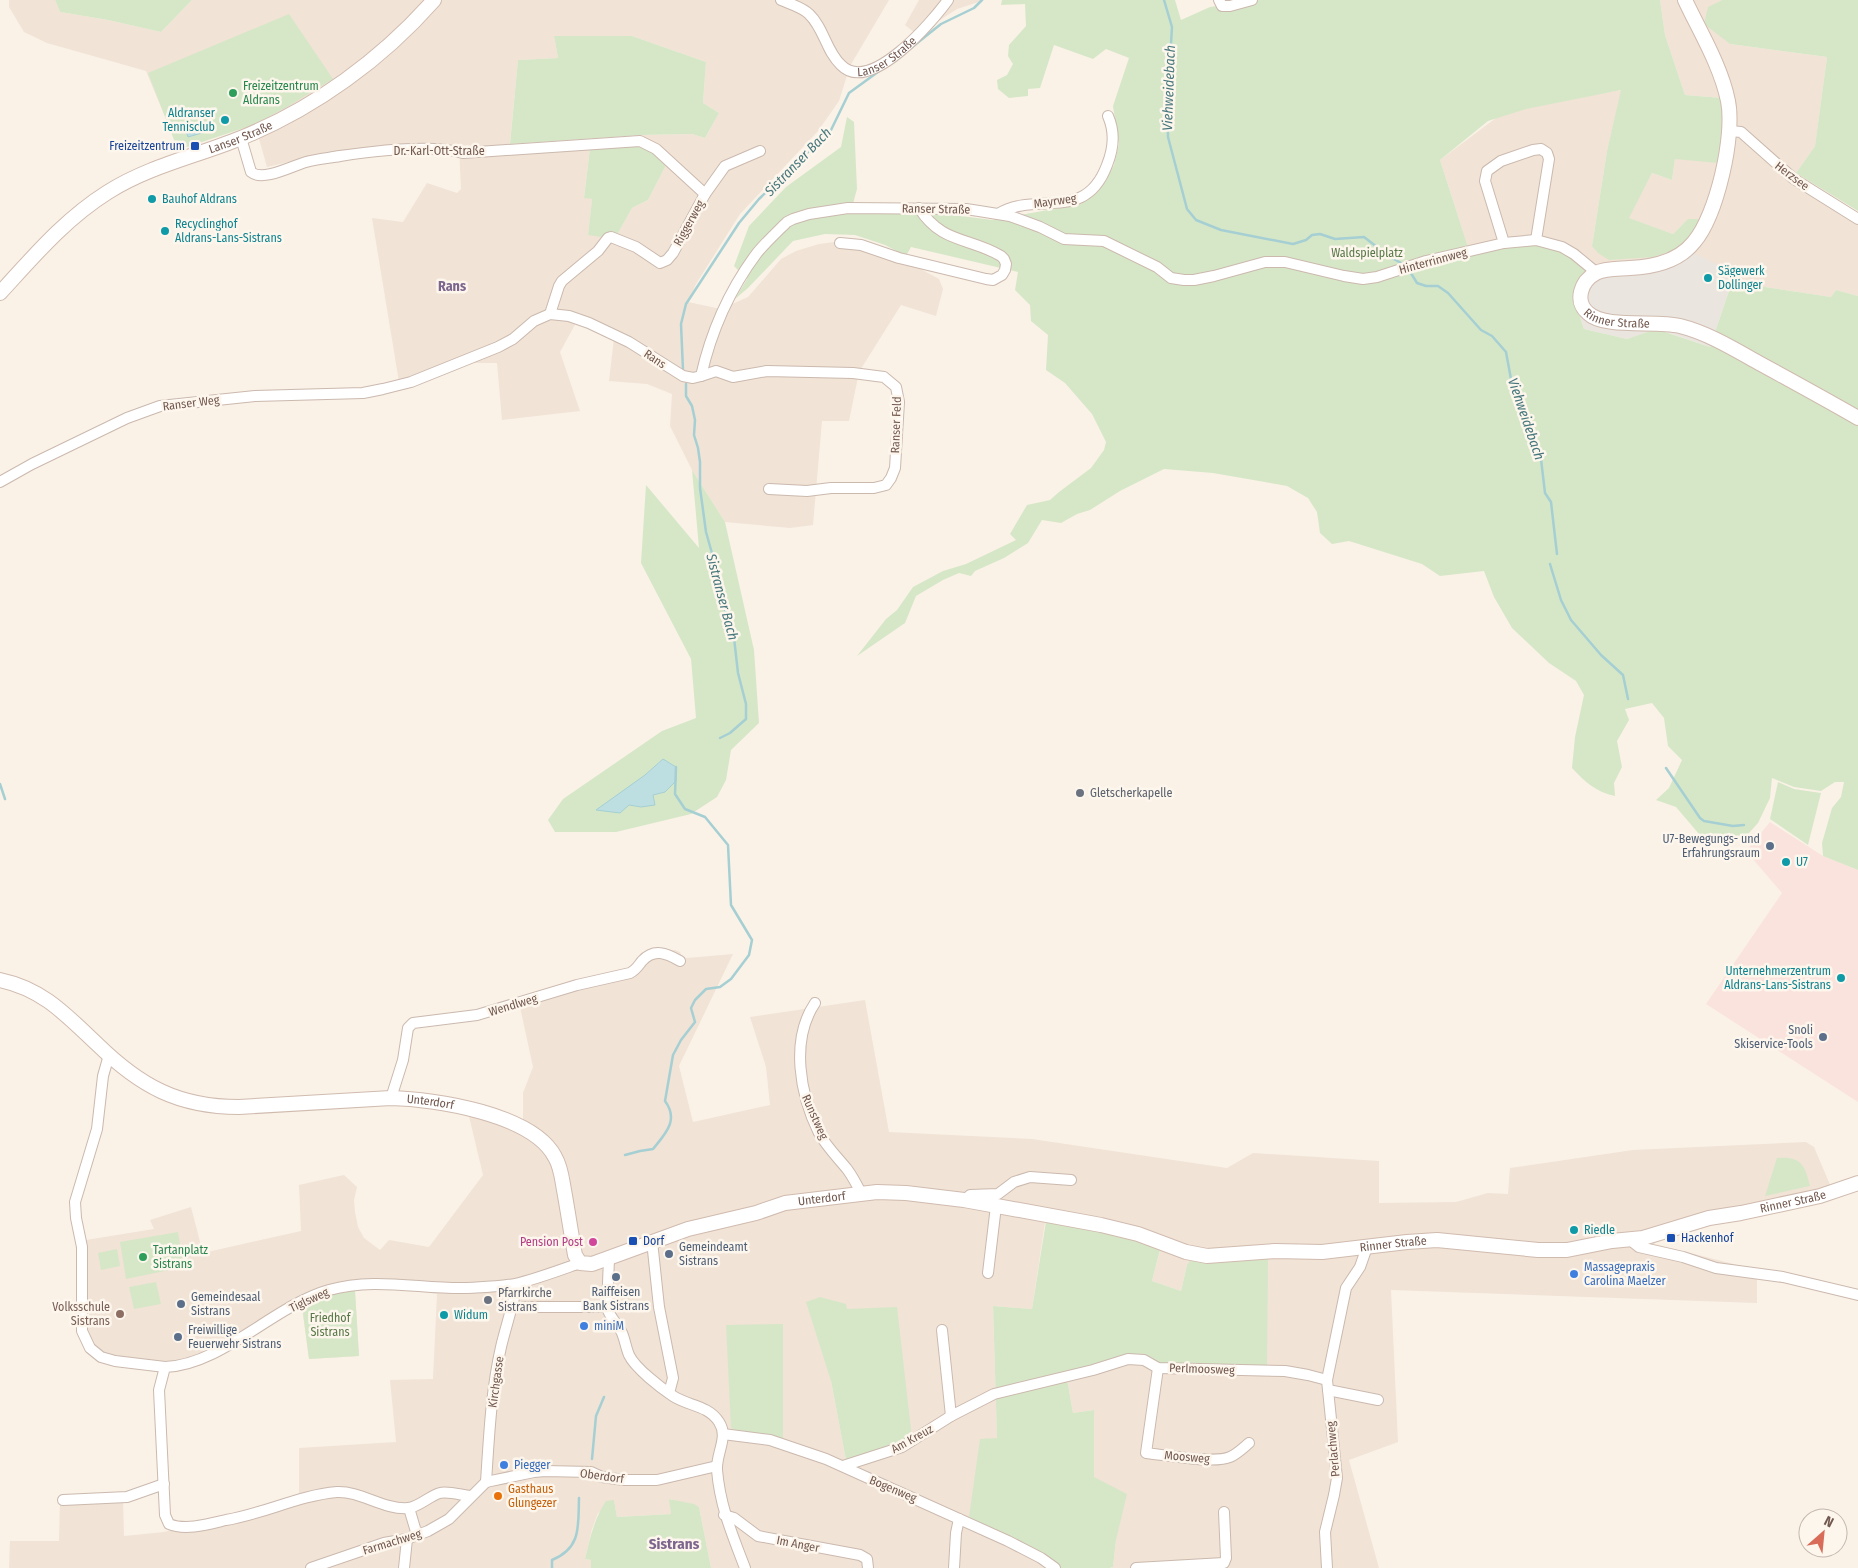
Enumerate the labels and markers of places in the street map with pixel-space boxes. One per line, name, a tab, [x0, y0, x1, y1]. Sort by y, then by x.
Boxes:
place label: Freizeitzentrum Aldrans	[243, 79, 319, 107]
marker: Freizeitzentrum Aldrans	[227, 87, 239, 99]
place label: Aldranser Tennisclub	[162, 106, 216, 134]
marker: Aldranser Tennisclub	[219, 114, 231, 126]
place label: Freizeitzentrum	[109, 139, 185, 153]
marker: Freizeitzentrum	[189, 140, 201, 152]
place label: Bauhof Aldrans	[162, 192, 237, 206]
marker: Bauhof Aldrans	[146, 193, 158, 205]
place label: Recyclinghof Aldrans-Lans-Sistrans	[175, 217, 282, 245]
marker: Recyclinghof Aldrans-Lans-Sistrans	[159, 225, 171, 237]
place label: Sägewerk Dollinger	[1718, 264, 1765, 292]
marker: Sägewerk Dollinger	[1702, 272, 1714, 284]
place label: Gletscherkapelle	[1090, 786, 1172, 800]
marker: Gletscherkapelle	[1074, 787, 1086, 799]
place label: U7-Bewegungs- und Erfahrungsraum	[1662, 832, 1760, 860]
marker: U7-Bewegungs- und Erfahrungsraum	[1764, 840, 1776, 852]
place label: U7	[1796, 855, 1808, 869]
marker: U7	[1780, 856, 1792, 868]
place label: Unternehmerzentrum Aldrans-Lans-Sistrans	[1724, 964, 1831, 992]
marker: Unternehmerzentrum Aldrans-Lans-Sistrans	[1835, 972, 1847, 984]
place label: Snoli Skiservice-Tools	[1734, 1023, 1813, 1051]
marker: Snoli Skiservice-Tools	[1817, 1031, 1829, 1043]
place label: Riedle	[1584, 1223, 1615, 1237]
marker: Riedle	[1568, 1224, 1580, 1236]
place label: Hackenhof	[1681, 1231, 1735, 1245]
marker: Hackenhof	[1665, 1232, 1677, 1244]
place label: Dorf	[643, 1234, 665, 1248]
place label: Pension Post	[520, 1235, 583, 1249]
marker: Dorf	[627, 1235, 639, 1247]
marker: Pension Post	[587, 1236, 599, 1248]
place label: Gemeindeamt Sistrans	[679, 1240, 748, 1268]
place label: Tartanplatz Sistrans	[153, 1243, 208, 1271]
marker: Gemeindeamt Sistrans	[663, 1248, 675, 1260]
marker: Tartanplatz Sistrans	[137, 1251, 149, 1263]
place label: Massagepraxis Carolina Maelzer	[1584, 1260, 1666, 1288]
marker: Massagepraxis Carolina Maelzer	[1568, 1268, 1580, 1280]
marker: Raiffeisen Bank Sistrans	[610, 1271, 622, 1283]
place label: Raiffeisen Bank Sistrans	[583, 1285, 649, 1313]
place label: Pfarrkirche Sistrans	[498, 1286, 552, 1314]
place label: Gemeindesaal Sistrans	[191, 1290, 260, 1318]
marker: Pfarrkirche Sistrans	[482, 1294, 494, 1306]
marker: Gemeindesaal Sistrans	[175, 1298, 187, 1310]
place label: Volksschule Sistrans	[52, 1300, 110, 1328]
marker: Volksschule Sistrans	[114, 1308, 126, 1320]
place label: Widum	[454, 1308, 488, 1322]
marker: Widum	[438, 1309, 450, 1321]
place label: miniM	[594, 1319, 624, 1333]
marker: miniM	[578, 1320, 590, 1332]
place label: Freiwillige Feuerwehr Sistrans	[188, 1323, 281, 1351]
marker: Freiwillige Feuerwehr Sistrans	[172, 1331, 184, 1343]
place label: Piegger	[514, 1458, 551, 1472]
marker: Piegger	[498, 1459, 510, 1471]
place label: Gasthaus Glungezer	[508, 1482, 558, 1510]
marker: Gasthaus Glungezer	[492, 1490, 504, 1502]

